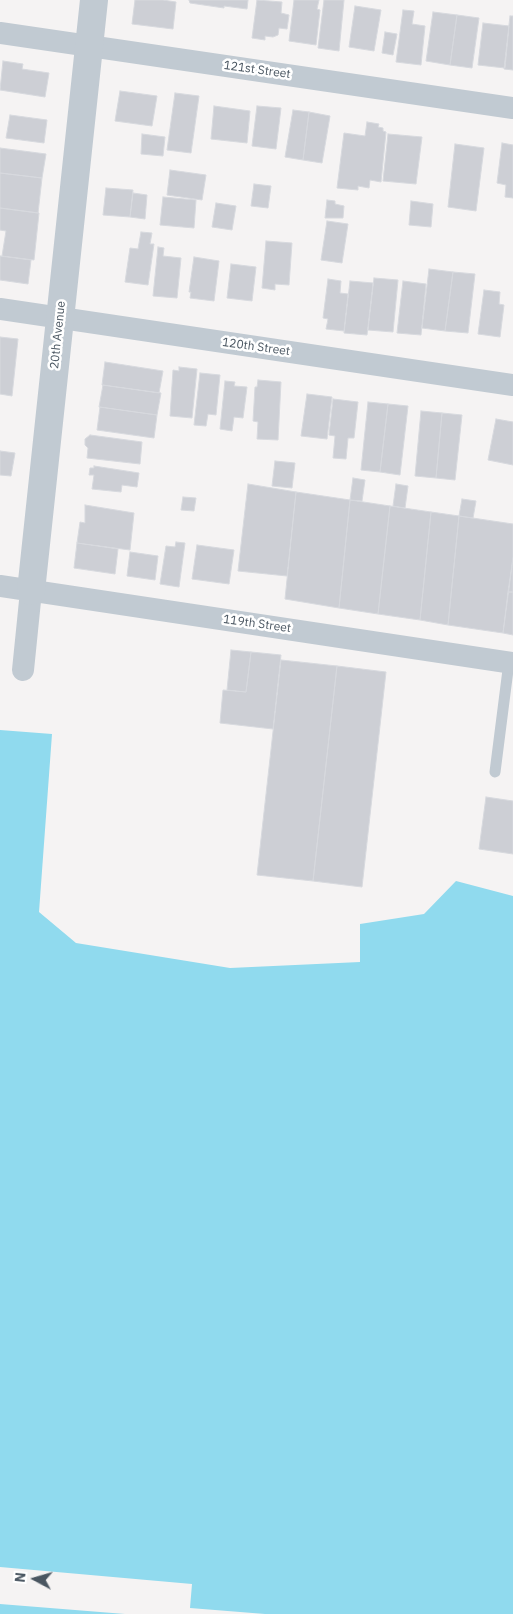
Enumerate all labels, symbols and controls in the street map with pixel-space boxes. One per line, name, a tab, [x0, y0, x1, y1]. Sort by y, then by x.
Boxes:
street label: 121st Street	[223, 58, 291, 82]
street label: 20th Avenue	[47, 300, 69, 370]
street label: 120th Street	[221, 335, 291, 359]
street label: 119th Street	[222, 612, 292, 636]
north arrow	[10, 1554, 60, 1604]
text: N	[11, 1571, 30, 1583]

